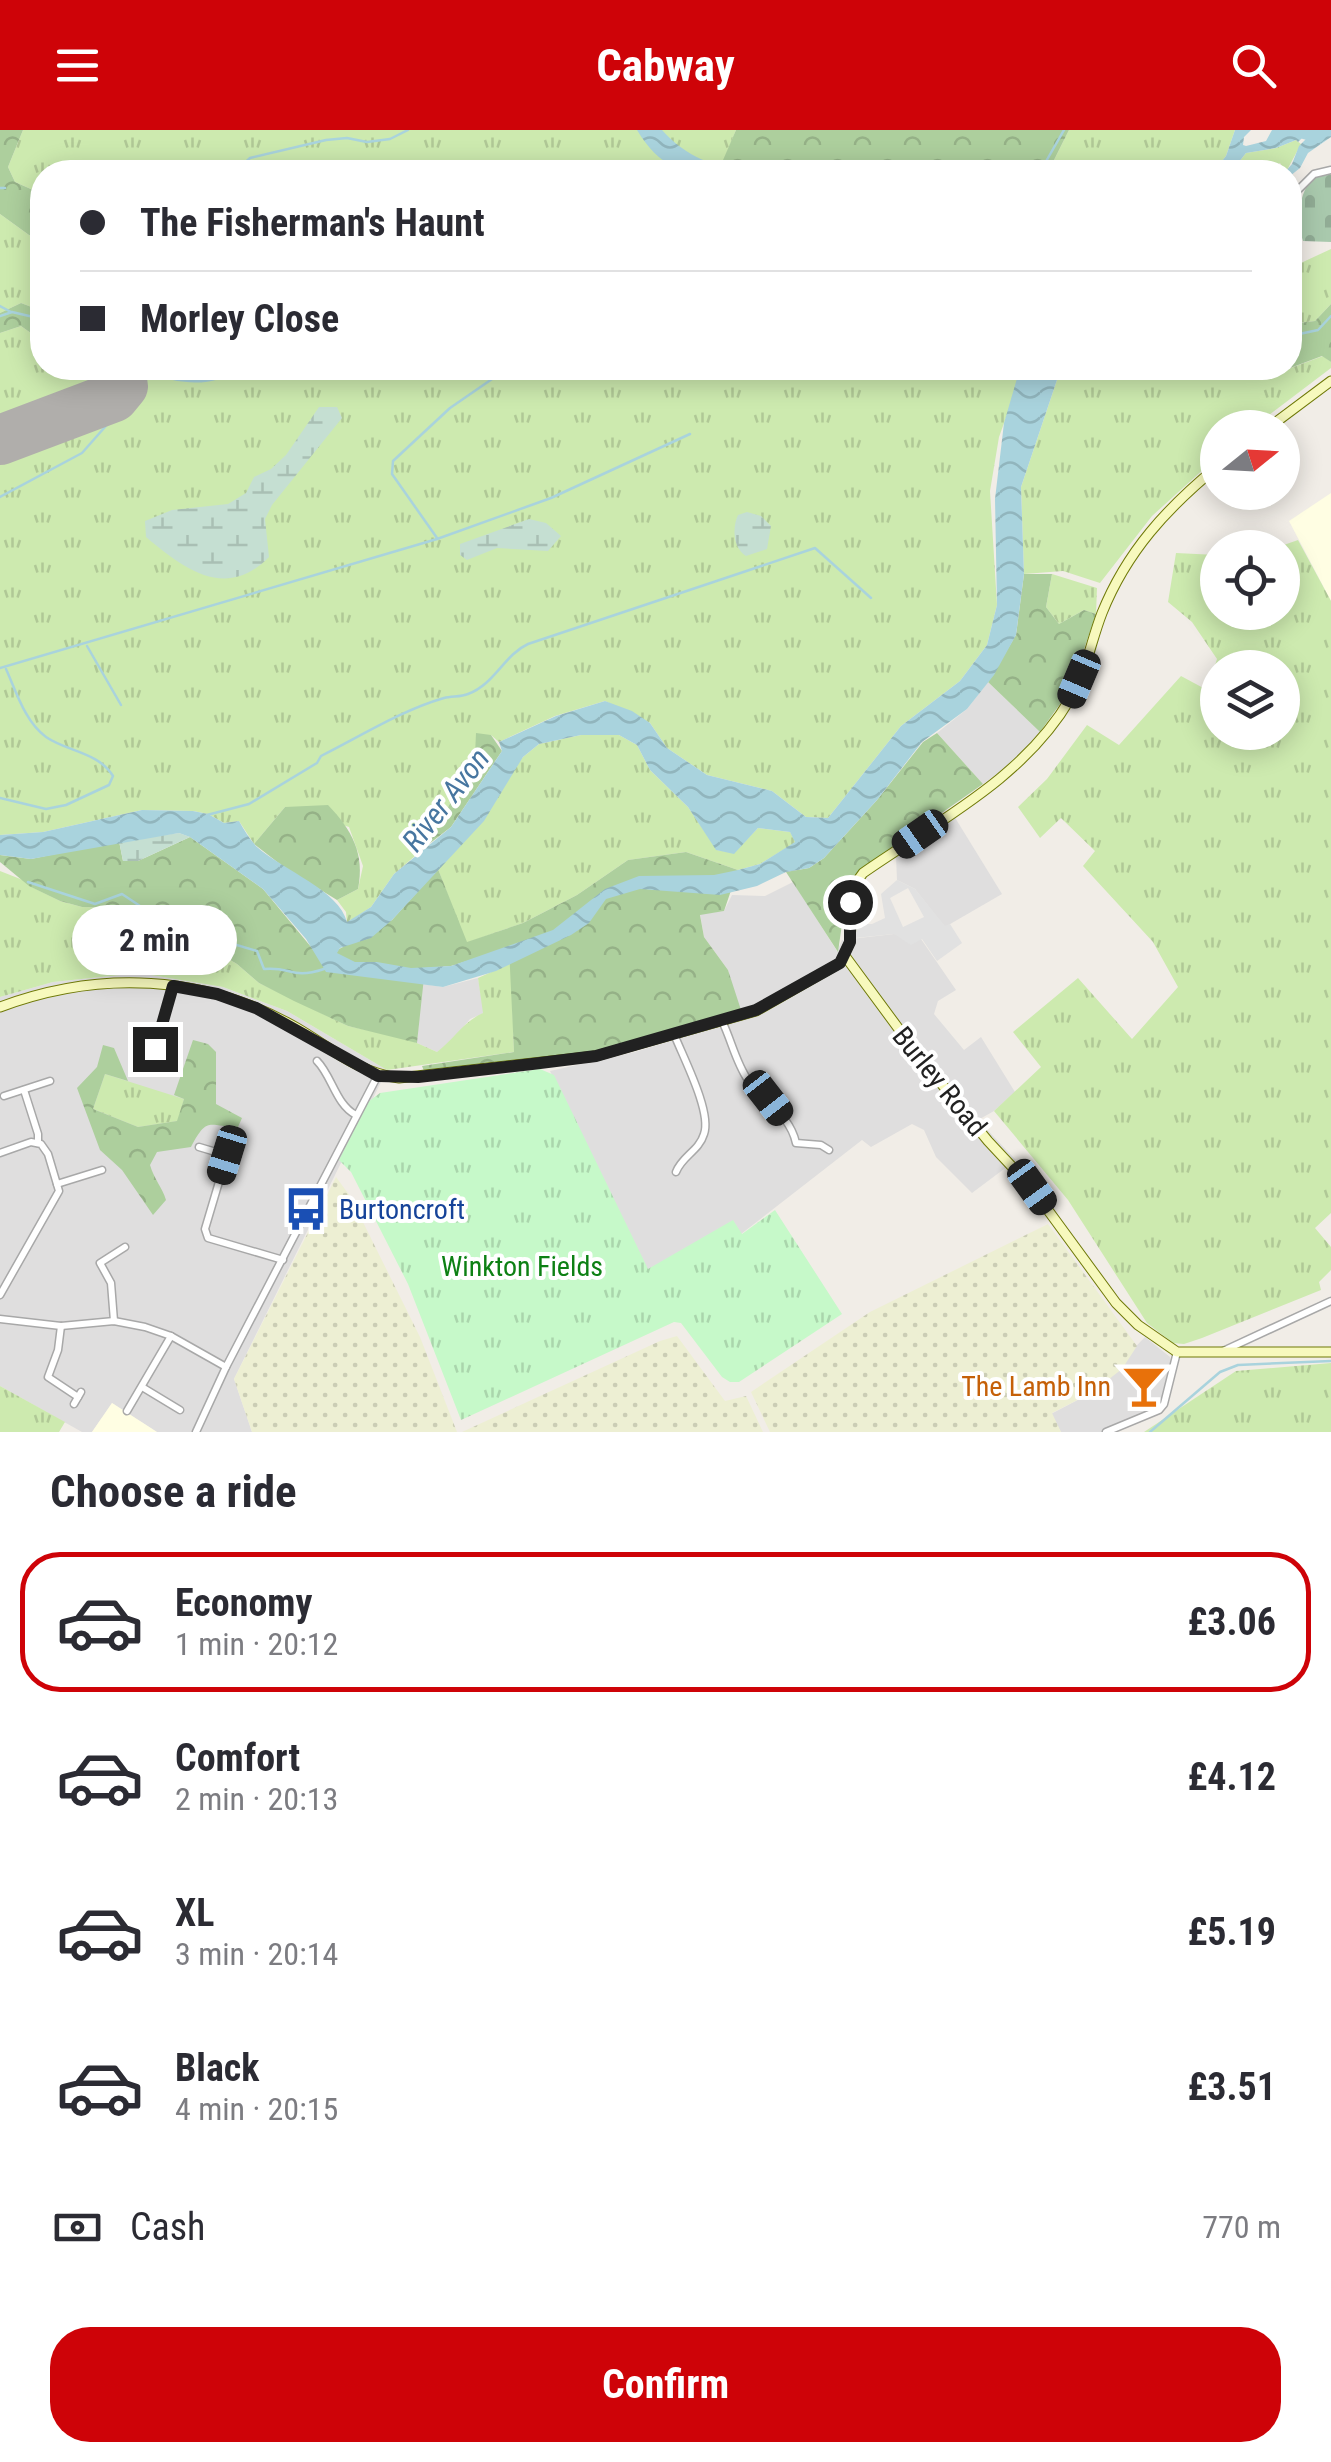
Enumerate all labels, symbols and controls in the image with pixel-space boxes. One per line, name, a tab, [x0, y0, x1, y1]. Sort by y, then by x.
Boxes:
icon: menu	[50, 38, 105, 93]
icon: search	[1226, 38, 1281, 93]
text: Cabway	[596, 39, 735, 92]
text: The Fisherman's Haunt	[140, 201, 485, 245]
text: Morley Close	[140, 297, 339, 341]
north arrow	[1200, 410, 1300, 510]
map controls	[1200, 410, 1300, 750]
button: locate	[1200, 530, 1300, 630]
car	[1053, 646, 1105, 712]
button: layers	[1200, 650, 1300, 750]
water label: River Avon	[395, 741, 497, 858]
car	[887, 805, 953, 863]
route start	[828, 880, 873, 925]
callout: 2 min	[72, 904, 238, 974]
text: 2 min	[119, 921, 190, 959]
street label: Burley Road	[886, 1020, 994, 1143]
route end	[133, 1027, 178, 1072]
car	[738, 1065, 798, 1131]
car	[204, 1122, 250, 1188]
car	[1002, 1154, 1062, 1220]
bus stop icon: Burtoncroft	[282, 1185, 330, 1233]
place label: Burtoncroft	[339, 1193, 465, 1226]
park label: Winkton Fields	[441, 1250, 603, 1283]
bar icon: The Lamb Inn	[1120, 1362, 1168, 1410]
place label: The Lamb Inn	[961, 1370, 1111, 1403]
text: Choose a ride	[50, 1465, 297, 1518]
icon: car	[55, 1577, 145, 1667]
text: Economy	[175, 1581, 312, 1625]
text: £3.06	[1187, 1600, 1276, 1644]
text: 1 min · 20:12	[175, 1625, 338, 1663]
icon: car	[55, 1732, 145, 1822]
text: Comfort	[175, 1736, 300, 1780]
text: £4.12	[1187, 1755, 1276, 1799]
text: 2 min · 20:13	[175, 1780, 338, 1818]
icon: car	[55, 1887, 145, 1977]
text: XL	[175, 1891, 214, 1935]
text: £5.19	[1187, 1910, 1276, 1954]
text: 3 min · 20:14	[175, 1935, 338, 1973]
icon: car	[55, 2042, 145, 2132]
text: Black	[175, 2046, 259, 2090]
text: £3.51	[1187, 2065, 1276, 2109]
text: 4 min · 20:15	[175, 2090, 338, 2128]
icon: cash	[50, 2200, 105, 2255]
text: Cash	[130, 2205, 205, 2249]
text: 770 m	[1202, 2208, 1281, 2246]
button: Confirm	[50, 2327, 1281, 2442]

